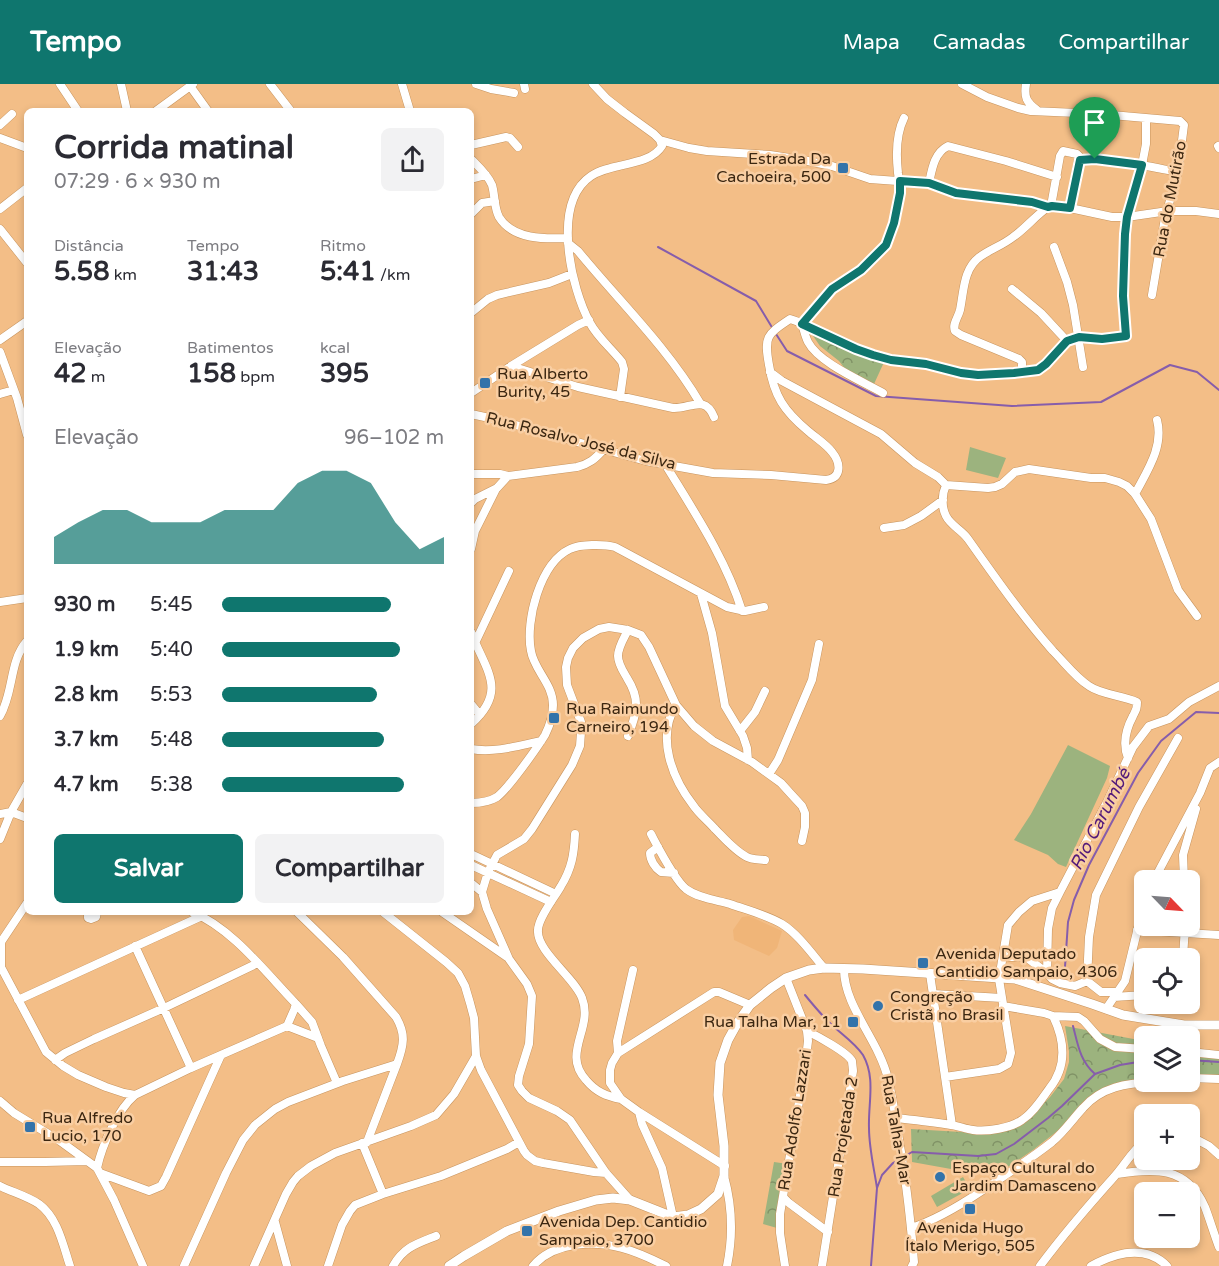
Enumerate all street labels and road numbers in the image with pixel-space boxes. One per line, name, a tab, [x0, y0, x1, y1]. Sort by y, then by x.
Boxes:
street label: Rua do Mutirão	[1149, 139, 1191, 259]
street label: Rua Rosalvo José da Silva	[484, 408, 678, 474]
street label: Rua Adolfo Lazzari	[774, 1048, 816, 1192]
street label: Rua Talha-Mar	[876, 1073, 916, 1188]
street label: Rua Projetada 2	[824, 1075, 862, 1199]

